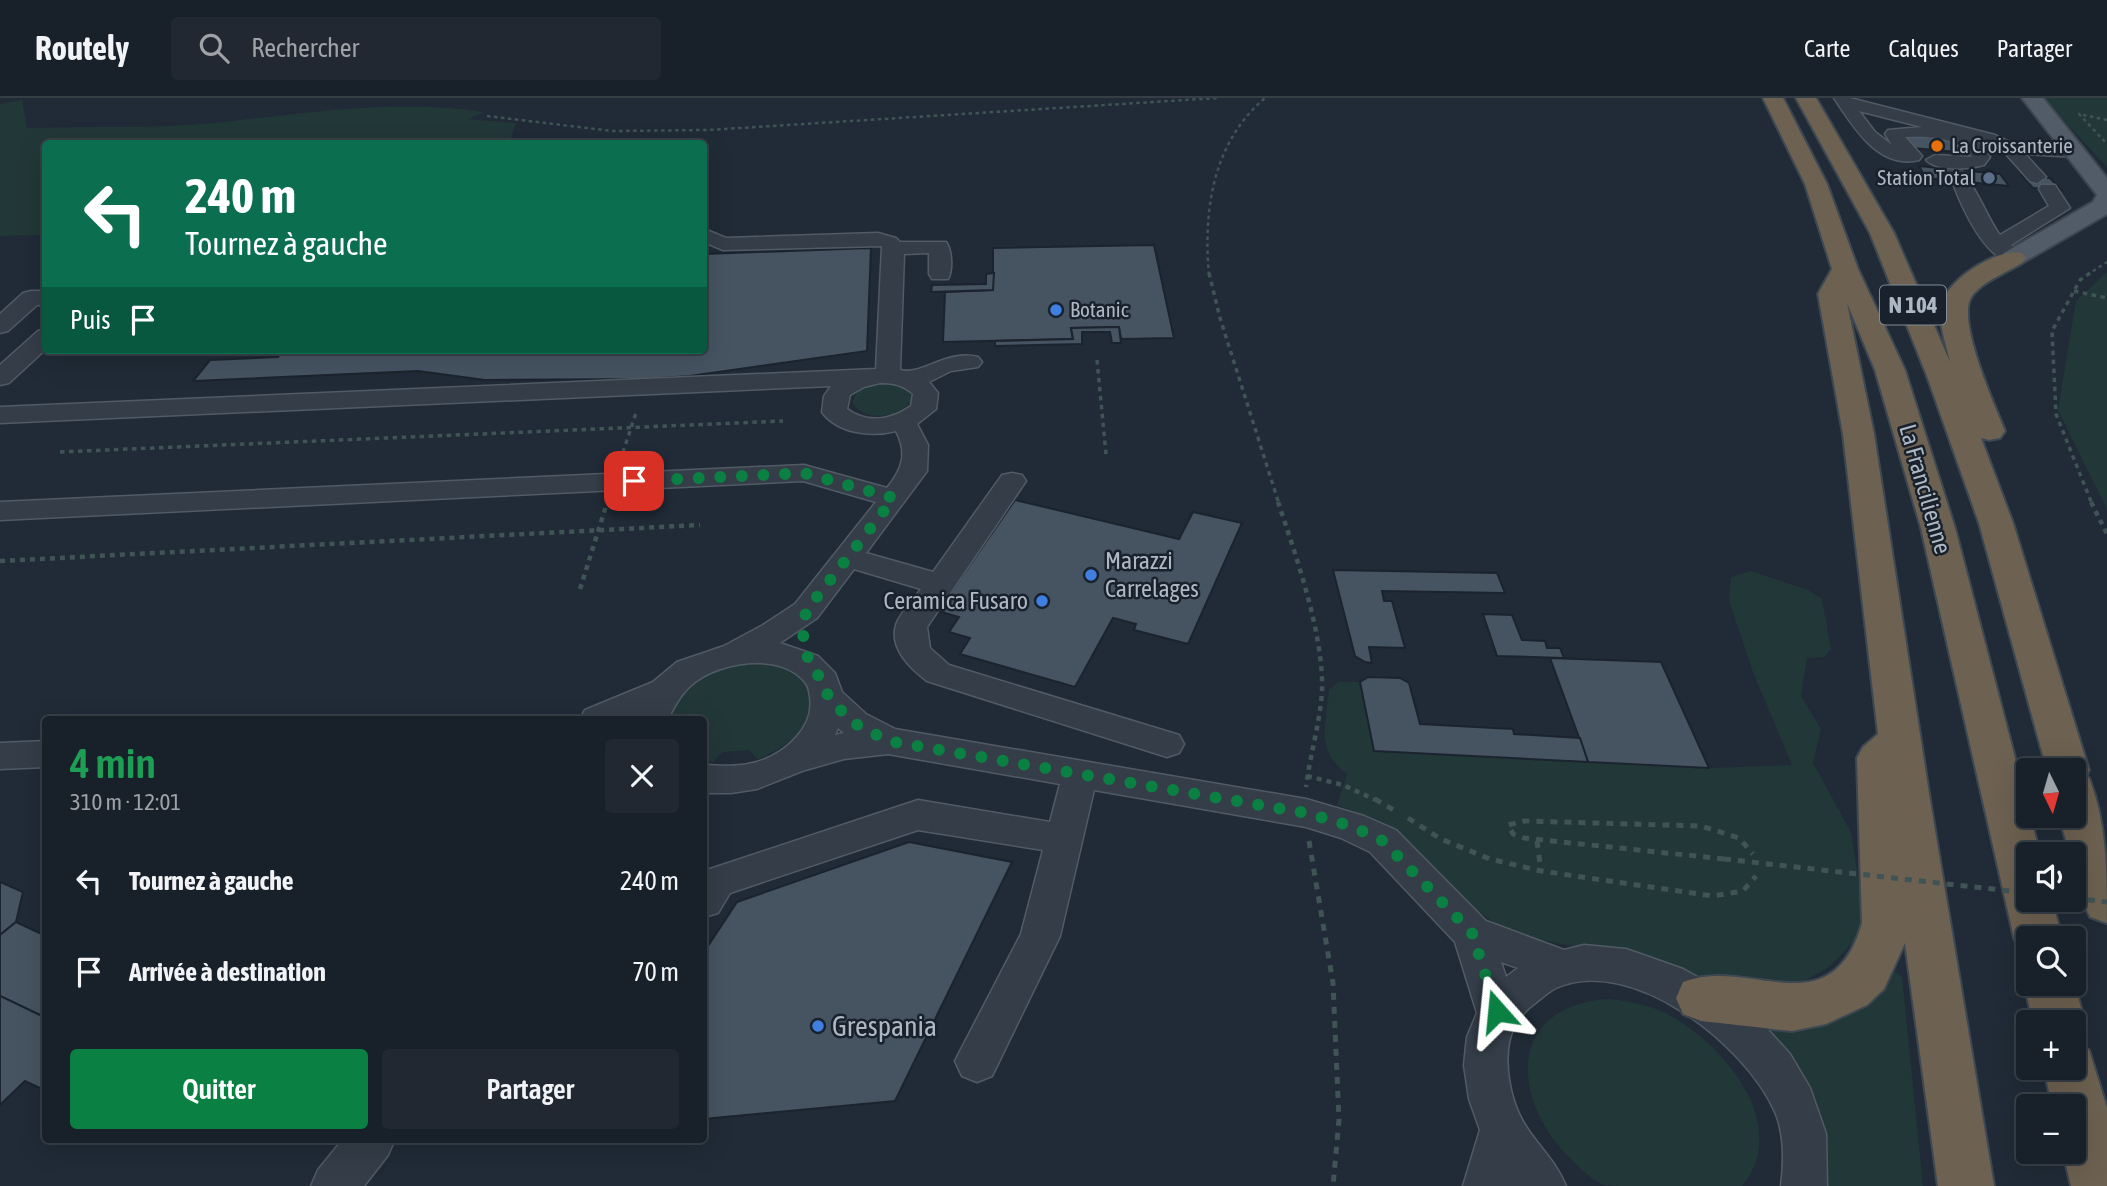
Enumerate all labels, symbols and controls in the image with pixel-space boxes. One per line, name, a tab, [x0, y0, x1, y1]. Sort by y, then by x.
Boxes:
search box	[171, 17, 661, 80]
text: Routely	[35, 29, 129, 67]
icon: search	[195, 29, 233, 67]
text: Rechercher	[251, 33, 359, 63]
text: Carte	[1804, 35, 1850, 62]
text: Calques	[1888, 35, 1959, 62]
text: Partager	[1997, 35, 2072, 62]
place label: La Croissanterie	[1951, 133, 2073, 157]
marker: La Croissanterie	[1929, 138, 1945, 154]
place label: Station Total	[1877, 165, 1975, 189]
text: 240 m	[185, 167, 296, 223]
icon: left	[70, 168, 161, 259]
marker: Station Total	[1981, 170, 1997, 186]
text: Tournez à gauche	[185, 225, 388, 262]
road number: N 104	[1880, 286, 1946, 325]
place label: Botanic	[1070, 297, 1129, 321]
icon: arrive	[124, 301, 162, 339]
marker: Botanic	[1048, 302, 1064, 318]
text: Puis	[70, 305, 110, 335]
street label: La Francilienne	[1894, 421, 1957, 557]
pin	[604, 451, 664, 511]
icon: arrive	[615, 462, 653, 500]
place label: Marazzi Carrelages	[1105, 547, 1199, 602]
marker: Marazzi Carrelages	[1083, 567, 1099, 583]
place label: Ceramica Fusaro	[883, 587, 1028, 614]
marker: Ceramica Fusaro	[1034, 593, 1050, 609]
text: 4 min	[70, 739, 156, 787]
button: close	[605, 739, 679, 813]
north arrow	[2016, 758, 2086, 828]
map controls	[2016, 758, 2086, 1164]
text: 310 m · 12:01	[70, 789, 181, 815]
button: sound	[2016, 842, 2086, 912]
icon: left	[70, 862, 108, 900]
text: Tournez à gauche	[129, 866, 294, 896]
text: 240 m	[620, 866, 679, 896]
button: search	[2016, 926, 2086, 996]
icon: arrive	[70, 953, 108, 991]
text: Arrivée à destination	[129, 957, 326, 987]
text: 70 m	[632, 957, 679, 987]
position arrow	[1460, 974, 1534, 1048]
place label: Grespania	[832, 1010, 937, 1042]
button: +	[2016, 1010, 2086, 1080]
marker: Grespania	[810, 1018, 826, 1034]
button: Quitter	[70, 1049, 368, 1129]
button: Partager	[382, 1049, 679, 1129]
button: −	[2016, 1094, 2086, 1164]

